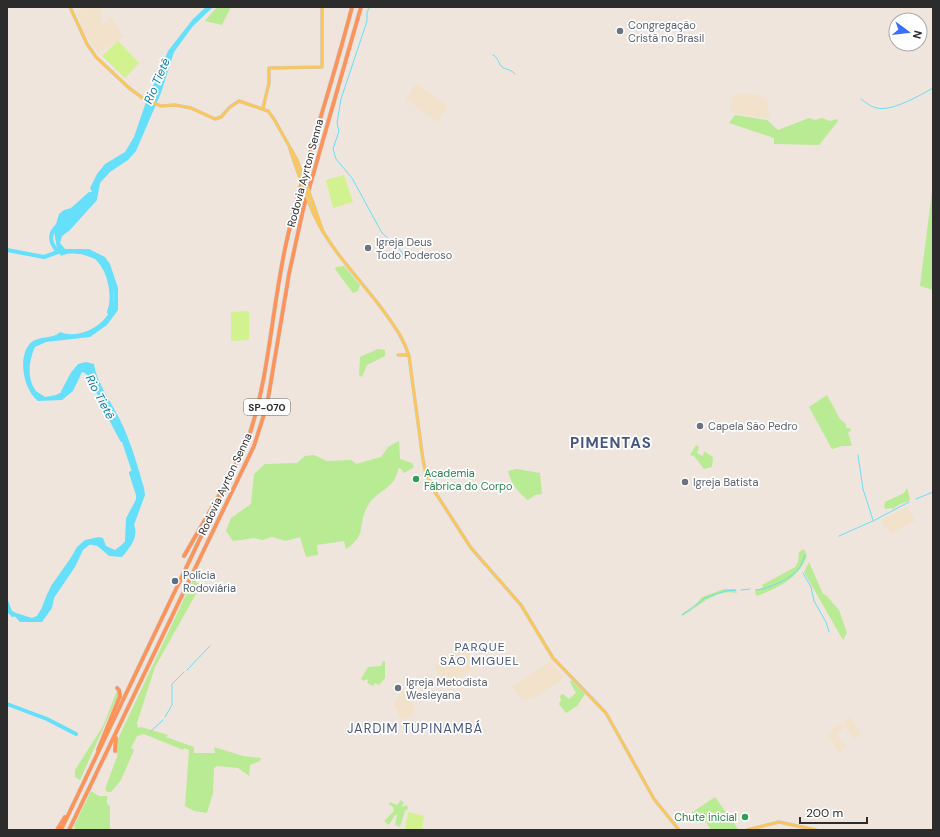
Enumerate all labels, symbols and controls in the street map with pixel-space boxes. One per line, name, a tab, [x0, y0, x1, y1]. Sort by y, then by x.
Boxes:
north arrow	[888, 12, 928, 52]
place label: Congregação Cristã no Brasil	[628, 18, 704, 45]
marker: Congregação Cristã no Brasil	[615, 26, 625, 36]
text: N	[910, 29, 925, 40]
water label: Rio Tietê	[140, 56, 174, 106]
street label: Rodovia Ayrton Senna	[284, 117, 326, 229]
place label: Igreja Deus Todo Poderoso	[376, 235, 452, 262]
marker: Igreja Deus Todo Poderoso	[363, 243, 373, 253]
water label: Rio Tietê	[82, 372, 118, 422]
road number: SP-070	[244, 399, 290, 415]
place label: Capela São Pedro	[708, 419, 798, 433]
marker: Capela São Pedro	[695, 421, 705, 431]
street label: Rodovia Ayrton Senna	[195, 431, 255, 537]
district label: PIMENTAS	[570, 433, 652, 453]
place label: Academia Fábrica do Corpo	[424, 466, 513, 493]
marker: Academia Fábrica do Corpo	[411, 474, 421, 484]
place label: Igreja Batista	[693, 475, 758, 489]
marker: Igreja Batista	[680, 477, 690, 487]
place label: Polícia Rodoviária	[183, 568, 236, 595]
marker: Polícia Rodoviária	[170, 576, 180, 586]
district label: PARQUE SÃO MIGUEL	[440, 639, 520, 669]
place label: Igreja Metodista Wesleyana	[406, 675, 488, 702]
marker: Igreja Metodista Wesleyana	[393, 683, 403, 693]
district label: JARDIM TUPINAMBÁ	[347, 719, 483, 737]
scale bar	[800, 799, 867, 825]
text: 200 m	[806, 805, 843, 821]
place label: Chute inicial	[674, 810, 737, 824]
marker: Chute inicial	[740, 812, 750, 822]

